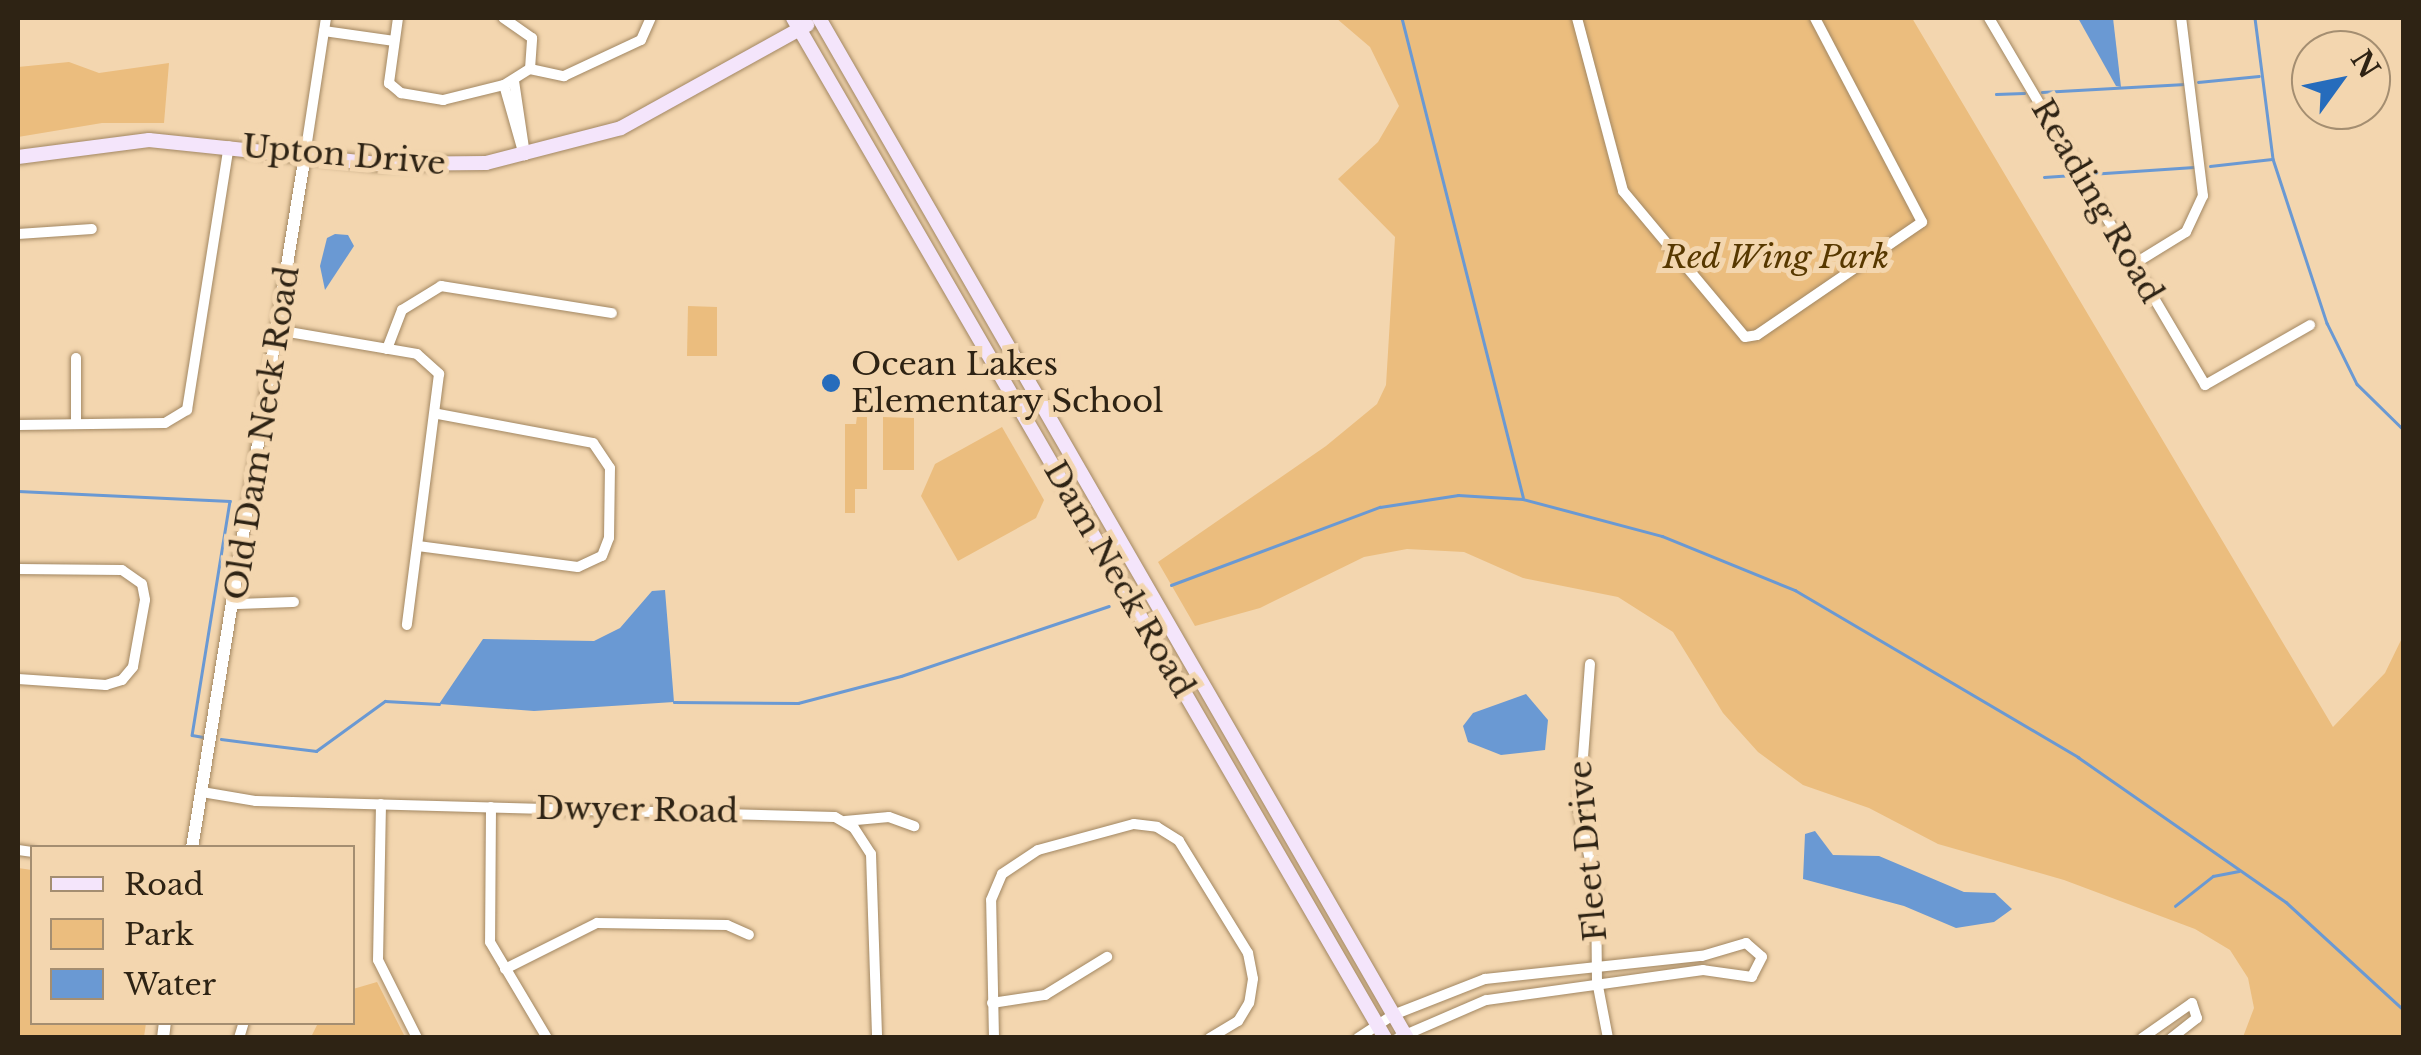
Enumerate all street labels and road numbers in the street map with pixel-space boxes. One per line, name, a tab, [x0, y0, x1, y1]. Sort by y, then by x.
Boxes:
street label: Reading Road	[2023, 92, 2171, 310]
street label: Upton Drive	[241, 127, 447, 183]
street label: Old Dam Neck Road	[217, 263, 307, 603]
street label: Dam Neck Road	[1036, 454, 1202, 704]
street label: Fleet Drive	[1561, 759, 1615, 943]
street label: Dwyer Road	[535, 789, 739, 831]

